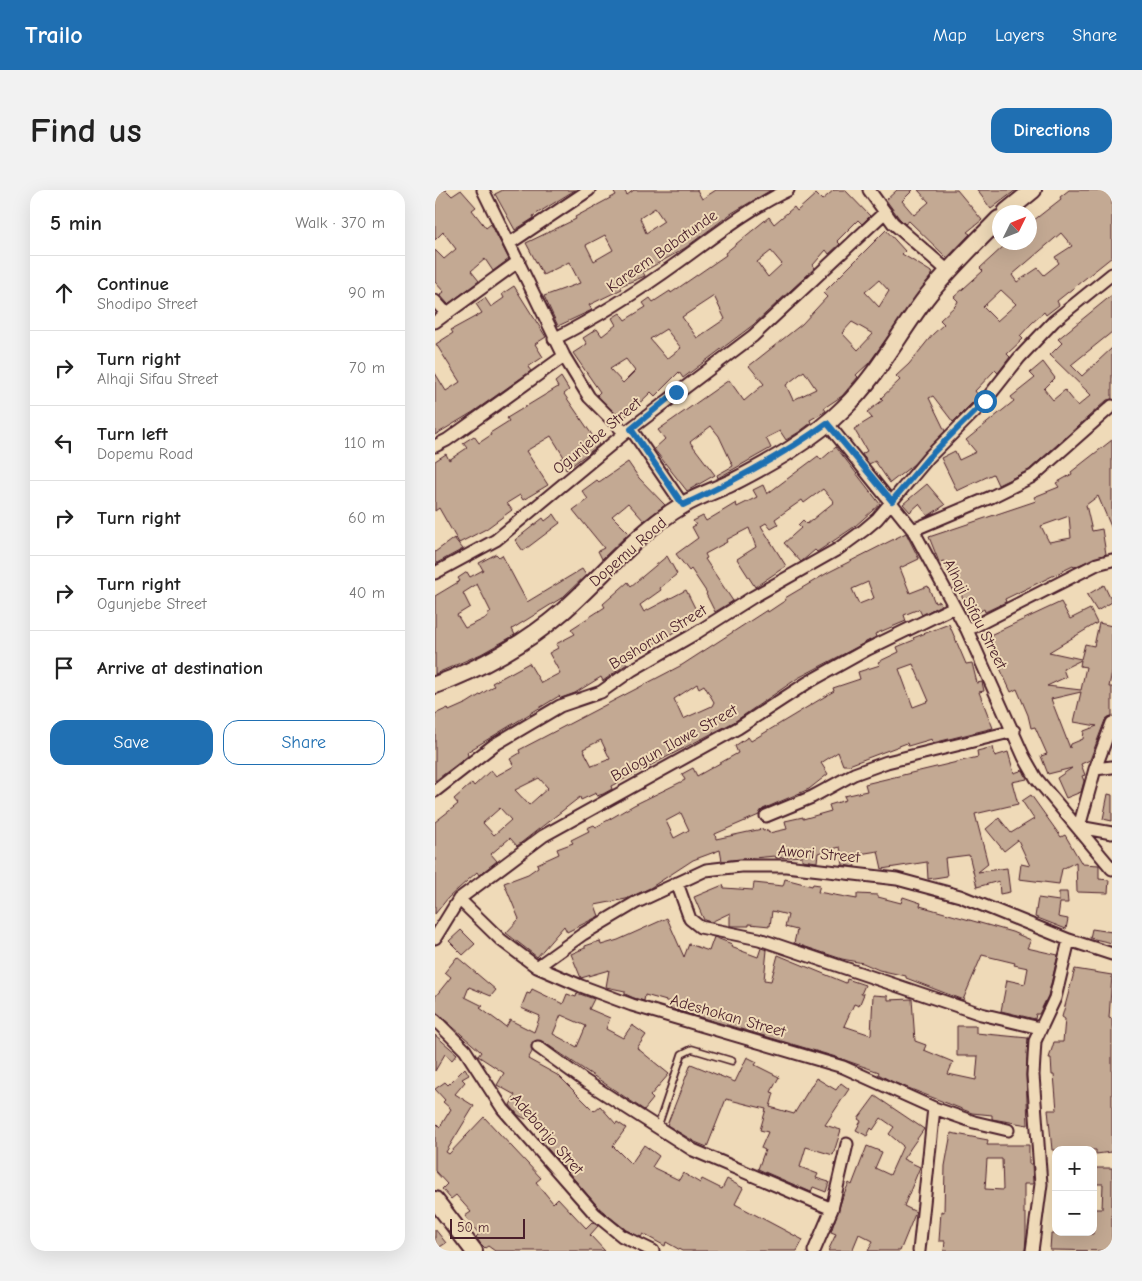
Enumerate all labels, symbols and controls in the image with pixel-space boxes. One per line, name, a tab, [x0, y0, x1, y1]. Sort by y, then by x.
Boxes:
text: Trailo	[25, 21, 83, 49]
text: Map	[933, 25, 967, 46]
text: Layers	[995, 25, 1044, 46]
text: Share	[1072, 25, 1117, 46]
button: Directions	[991, 108, 1112, 153]
text: Find us	[30, 110, 142, 151]
north arrow	[992, 205, 1037, 250]
street label: Kareem Babatunde	[603, 206, 721, 296]
text: 5 min	[50, 211, 102, 235]
text: Walk · 370 m	[295, 214, 385, 232]
text: Continue	[97, 273, 169, 295]
icon: ahead	[50, 279, 78, 307]
text: 90 m	[348, 284, 385, 302]
text: Shodipo Street	[97, 295, 197, 313]
text: Turn right	[97, 348, 181, 370]
icon: right	[50, 354, 78, 382]
text: 70 m	[349, 359, 385, 377]
text: Alhaji Sifau Street	[97, 370, 218, 388]
route end	[665, 381, 688, 404]
route start	[974, 390, 997, 413]
street label: Ogunjebe Street	[549, 394, 645, 478]
text: Turn left	[97, 423, 168, 445]
icon: left	[50, 429, 78, 457]
text: 110 m	[344, 434, 385, 452]
text: Dopemu Road	[97, 445, 193, 463]
icon: right	[50, 504, 78, 532]
text: Turn right	[97, 507, 181, 529]
text: 60 m	[348, 509, 385, 527]
street label: Dopemu Road	[586, 514, 670, 590]
street label: Alhaji Sifau Street	[940, 556, 1011, 672]
text: Turn right	[97, 573, 181, 595]
icon: right	[50, 579, 78, 607]
text: 40 m	[349, 584, 385, 602]
text: Ogunjebe Street	[97, 595, 207, 613]
street label: Bashorun Street	[606, 601, 710, 673]
icon: arrive	[50, 654, 78, 682]
text: Arrive at destination	[97, 657, 263, 679]
street label: Balogun Ilawe Street	[608, 701, 741, 785]
button: Save	[50, 720, 213, 765]
button: Share	[223, 720, 385, 765]
street label: Awori Street	[777, 841, 861, 867]
street label: Adeshokan Street	[668, 991, 788, 1041]
street label: Adebanjo Stret	[507, 1090, 587, 1178]
map controls	[1052, 1146, 1097, 1236]
button: +	[1052, 1146, 1097, 1191]
button: −	[1052, 1191, 1097, 1236]
scale bar	[450, 1216, 525, 1239]
text: 50 m	[457, 1219, 489, 1236]

